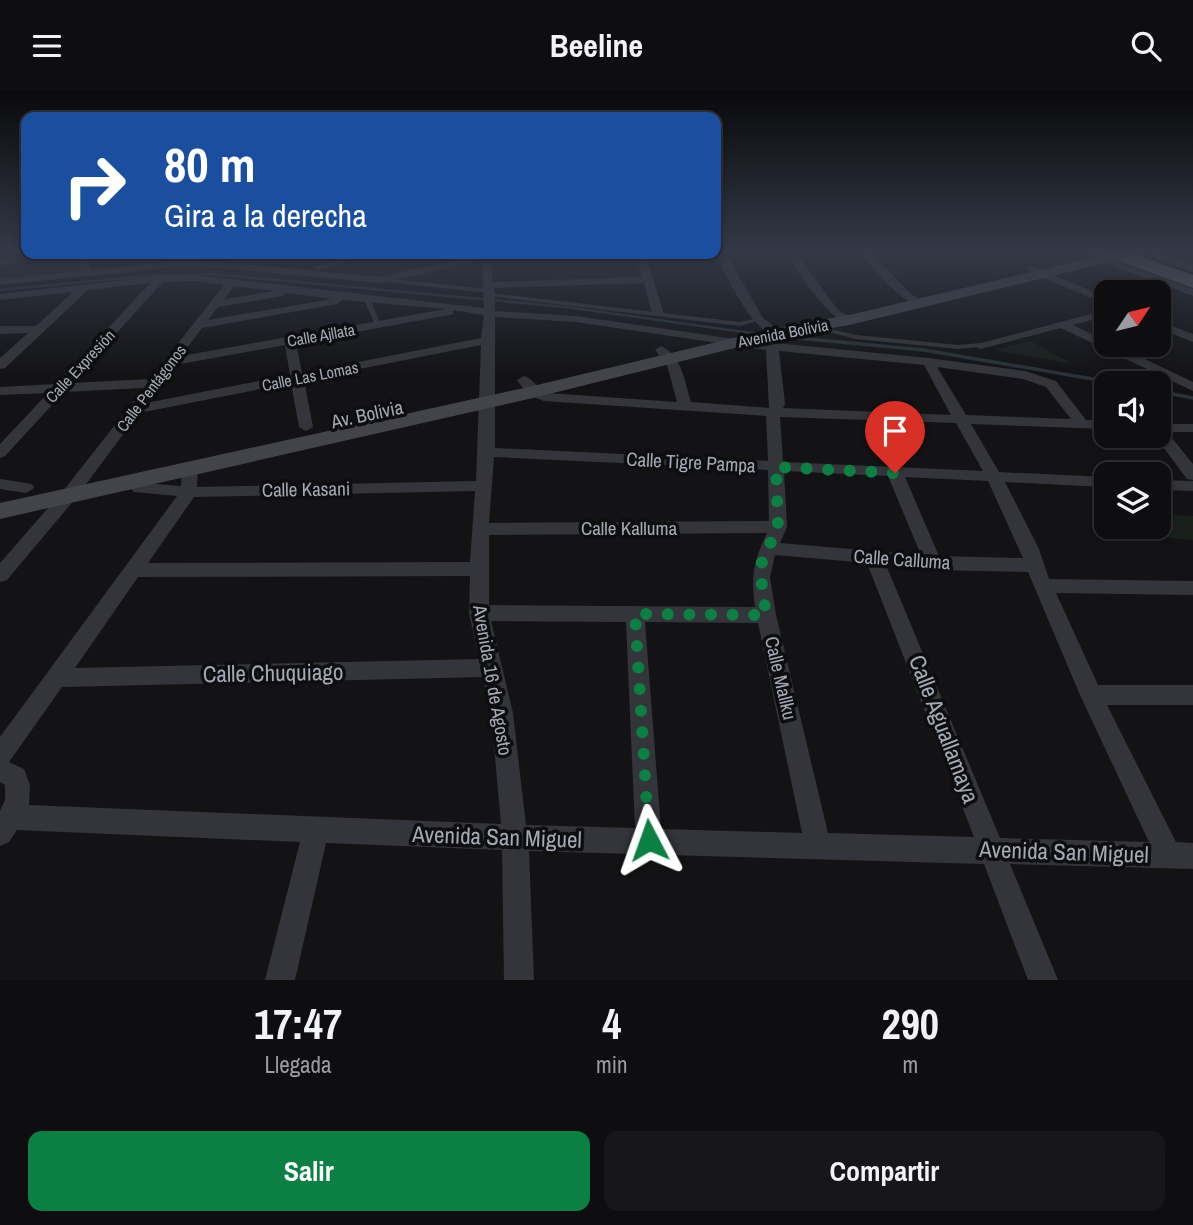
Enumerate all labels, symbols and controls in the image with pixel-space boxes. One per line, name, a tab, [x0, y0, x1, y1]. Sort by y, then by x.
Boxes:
text: Beeline	[550, 24, 643, 67]
icon: menu	[28, 27, 66, 65]
icon: search	[1127, 27, 1165, 65]
text: 80 m	[164, 131, 256, 197]
icon: right	[49, 140, 140, 231]
text: Gira a la derecha	[164, 194, 367, 237]
north arrow	[1094, 280, 1171, 357]
map controls	[1094, 280, 1171, 539]
street label: Avenida Bolivia	[735, 313, 831, 353]
street label: Calle Ajllata	[285, 318, 357, 352]
street label: Calle Expresión	[40, 325, 120, 407]
street label: Calle Pentágonos	[111, 340, 191, 436]
street label: Calle Las Lomas	[260, 356, 360, 396]
button: sound	[1094, 371, 1171, 448]
street label: Av. Bolivia	[328, 394, 406, 435]
pin	[865, 401, 925, 473]
icon: arrive	[876, 412, 914, 450]
street label: Calle Tigre Pampa	[626, 446, 757, 478]
button: layers	[1094, 462, 1171, 539]
street label: Calle Kasani	[262, 475, 350, 503]
street label: Calle Kalluma	[581, 515, 677, 541]
street label: Calle Calluma	[853, 543, 952, 575]
street label: Avenida 16 de Agosto	[467, 602, 519, 757]
street label: Calle Mallku	[759, 634, 803, 722]
street label: Calle Aguallamaya	[902, 650, 987, 808]
street label: Calle Chuquiago	[202, 656, 343, 689]
position arrow	[612, 803, 686, 877]
street label: Avenida San Miguel	[411, 818, 582, 855]
street label: Avenida San Miguel	[978, 833, 1149, 870]
text: 17:47	[254, 996, 342, 1052]
text: 4	[602, 996, 621, 1052]
text: 290	[882, 996, 939, 1052]
text: Llegada	[264, 1049, 332, 1080]
text: min	[596, 1049, 628, 1080]
text: m	[902, 1049, 918, 1080]
button: Salir	[28, 1131, 590, 1211]
button: Compartir	[604, 1131, 1165, 1211]

